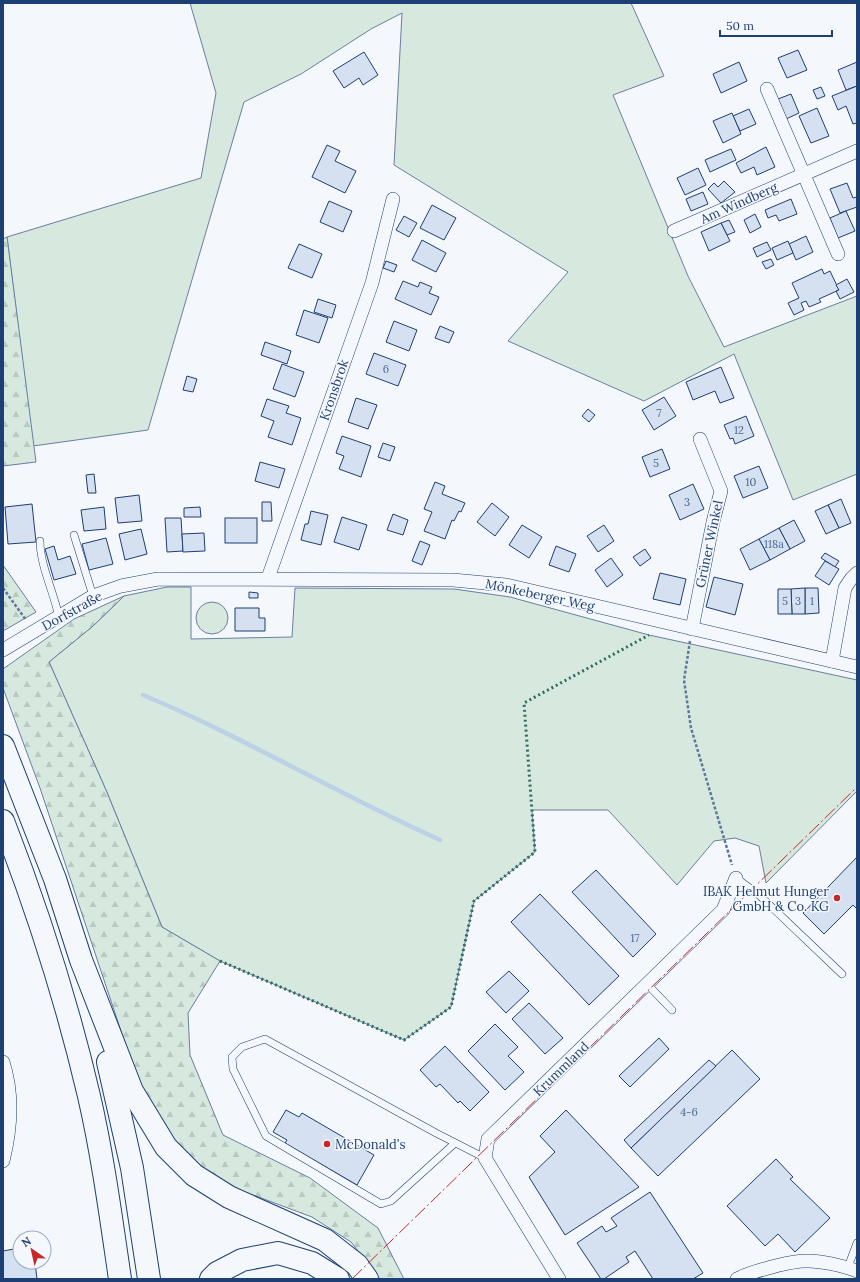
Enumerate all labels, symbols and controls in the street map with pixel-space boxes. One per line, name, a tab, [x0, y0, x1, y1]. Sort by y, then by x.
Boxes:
scale bar	[720, 12, 832, 38]
text: 50 m	[726, 18, 754, 33]
street label: Am Windberg	[697, 178, 781, 228]
street label: Kronsbrok	[316, 357, 352, 423]
house number: 6	[383, 362, 389, 376]
house number: 7	[656, 406, 662, 420]
house number: 12	[734, 423, 744, 437]
house number: 5	[653, 456, 659, 470]
house number: 10	[746, 475, 757, 489]
house number: 3	[684, 495, 690, 509]
street label: Grüner Winkel	[691, 498, 727, 589]
house number: 118a	[764, 537, 784, 551]
street label: Mönkeberger Weg	[484, 575, 597, 615]
street label: Dorfstraße	[39, 587, 105, 635]
house number: 5	[782, 594, 788, 608]
house number: 3	[795, 594, 801, 608]
house number: 1	[810, 594, 814, 608]
place label: IBAK Helmut Hunger GmbH & Co. KG	[703, 883, 829, 915]
marker: IBAK Helmut Hunger GmbH & Co. KG	[832, 893, 842, 903]
house number: 17	[630, 931, 640, 945]
street label: Krummland	[529, 1038, 593, 1100]
house number: 4-6	[680, 1105, 698, 1119]
place label: McDonald's	[335, 1136, 405, 1153]
marker: McDonald's	[322, 1139, 332, 1149]
north arrow	[12, 1230, 52, 1270]
text: N	[19, 1233, 34, 1250]

